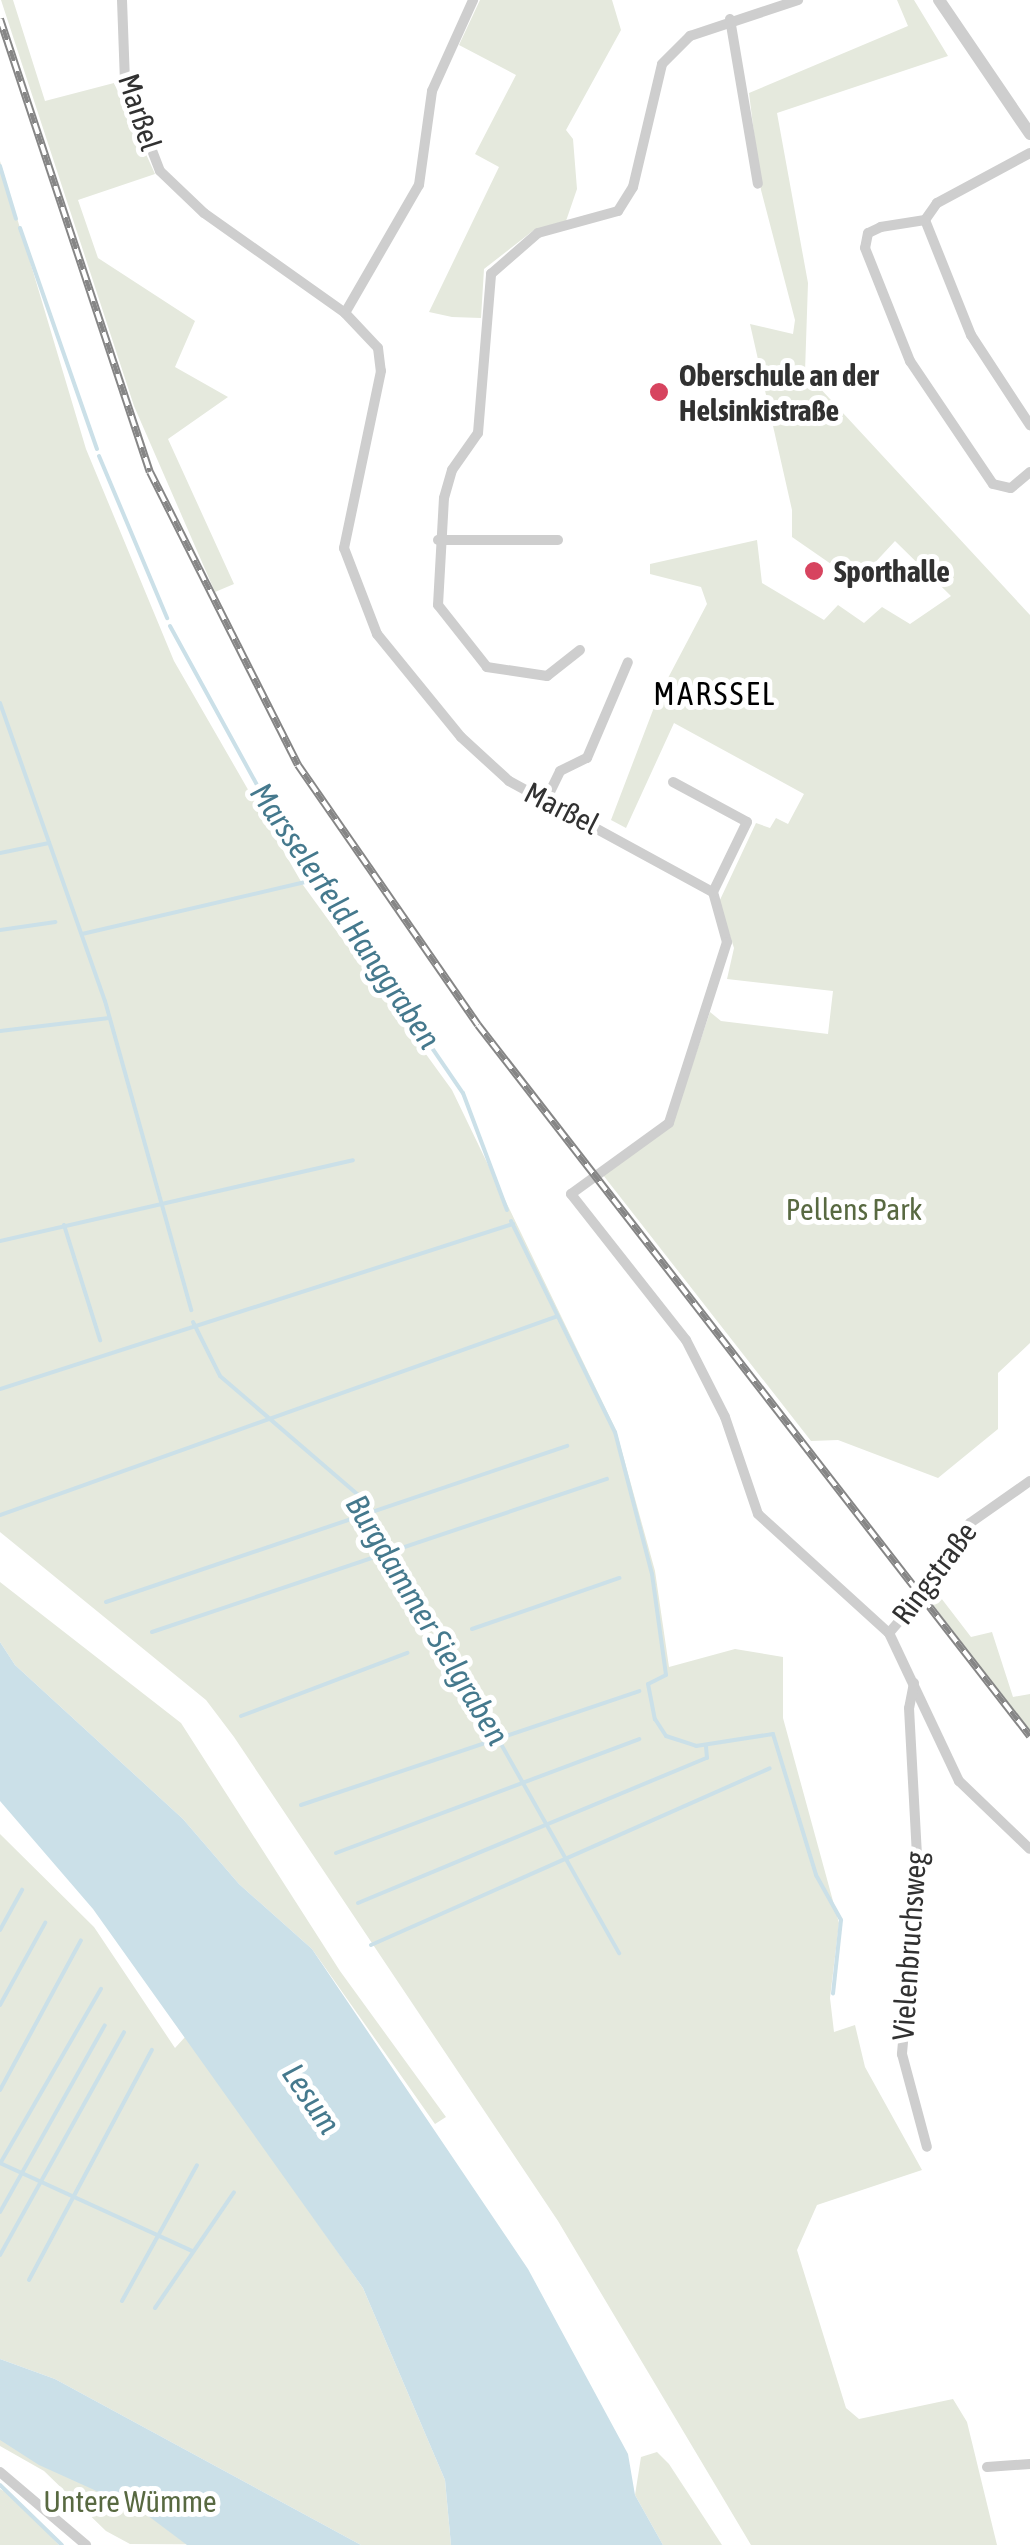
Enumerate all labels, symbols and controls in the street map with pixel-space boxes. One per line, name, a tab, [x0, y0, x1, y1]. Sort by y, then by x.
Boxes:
street label: Marßel	[111, 69, 169, 155]
place label: Oberschule an der Helsinkistraße	[679, 357, 879, 428]
marker: Oberschule an der Helsinkistraße	[648, 381, 670, 403]
place label: Sporthalle	[834, 553, 950, 589]
marker: Sporthalle	[803, 560, 825, 582]
district label: MARSSEL	[653, 675, 777, 713]
street label: Marßel	[519, 774, 605, 842]
water label: Marsselerfeld Hanggraben	[242, 776, 448, 1056]
park label: Pellens Park	[786, 1191, 922, 1227]
water label: Burgdammer Sielgraben	[337, 1488, 517, 1752]
street label: Ringstraße	[884, 1515, 984, 1631]
street label: Vielenbruchsweg	[884, 1850, 934, 2042]
water label: Lesum	[274, 2056, 348, 2142]
park label: Untere Wümme	[43, 2483, 217, 2519]

